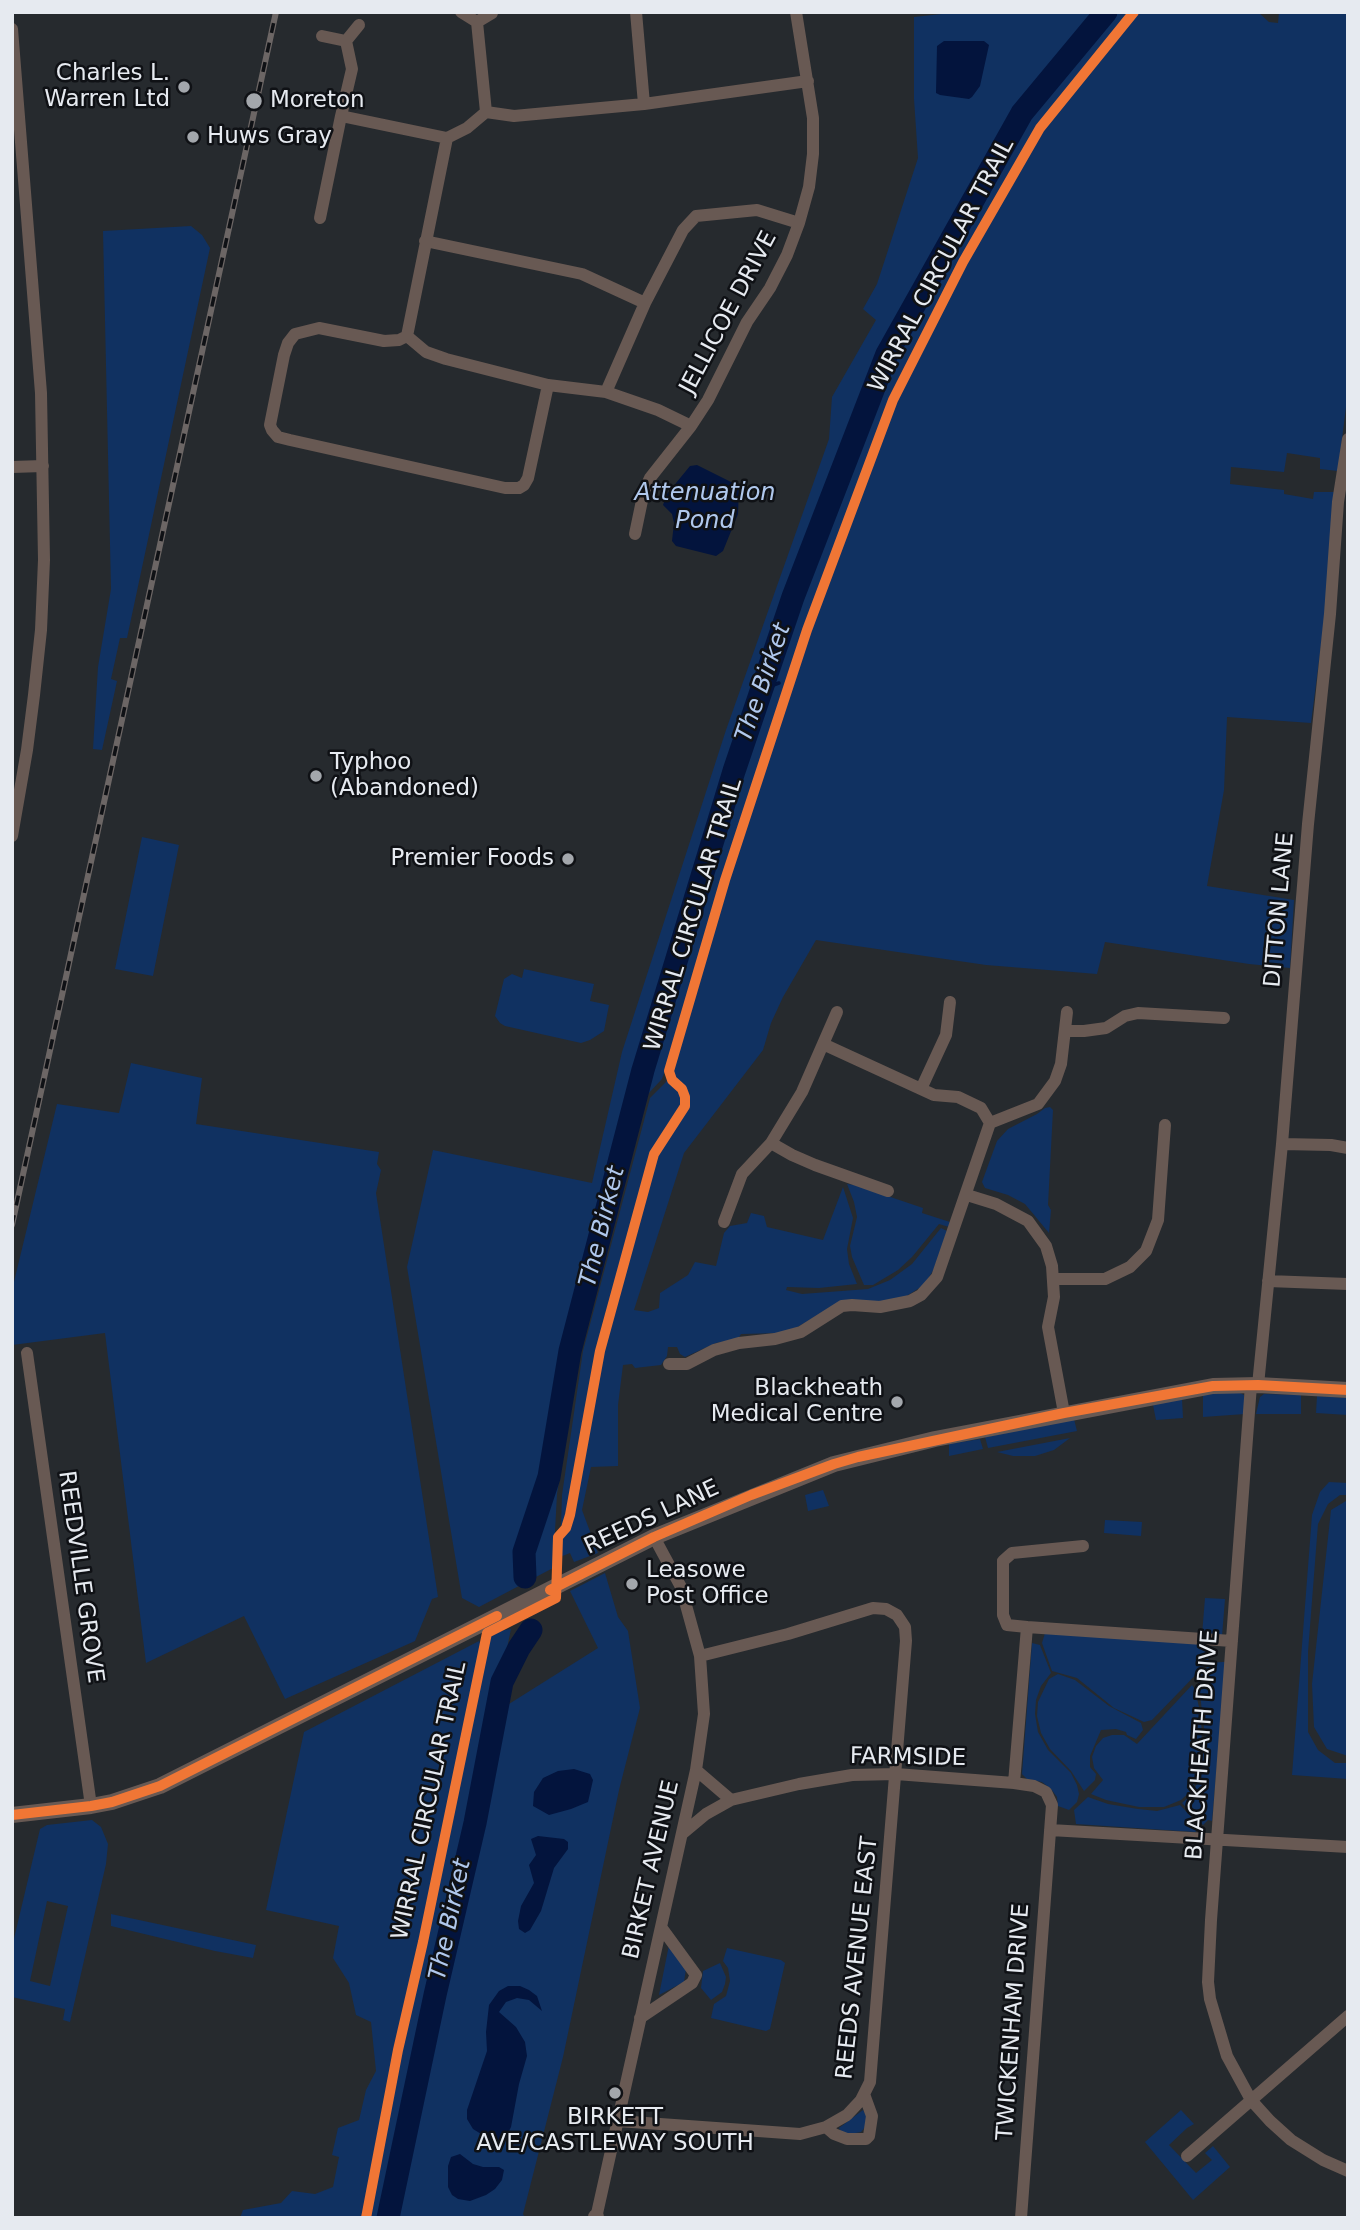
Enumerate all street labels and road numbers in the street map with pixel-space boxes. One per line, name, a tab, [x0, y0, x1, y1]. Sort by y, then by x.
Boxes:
street label: WIRRAL CIRCULAR TRAIL	[863, 134, 1021, 398]
street label: JELLICOE DRIVE	[674, 227, 784, 399]
street label: WIRRAL CIRCULAR TRAIL	[639, 775, 749, 1055]
street label: DITTON LANE	[1259, 831, 1301, 989]
street label: REEDVILLE GROVE	[51, 1469, 109, 1685]
street label: REEDS LANE	[580, 1475, 724, 1561]
street label: BLACKHEATH DRIVE	[1181, 1629, 1225, 1861]
street label: WIRRAL CIRCULAR TRAIL	[387, 1659, 473, 1943]
street label: FARMSIDE	[850, 1743, 966, 1773]
street label: BIRKET AVENUE	[618, 1778, 686, 1962]
street label: REEDS AVENUE EAST	[832, 1835, 884, 2081]
street label: TWICKENHAM DRIVE	[992, 1903, 1036, 2141]

